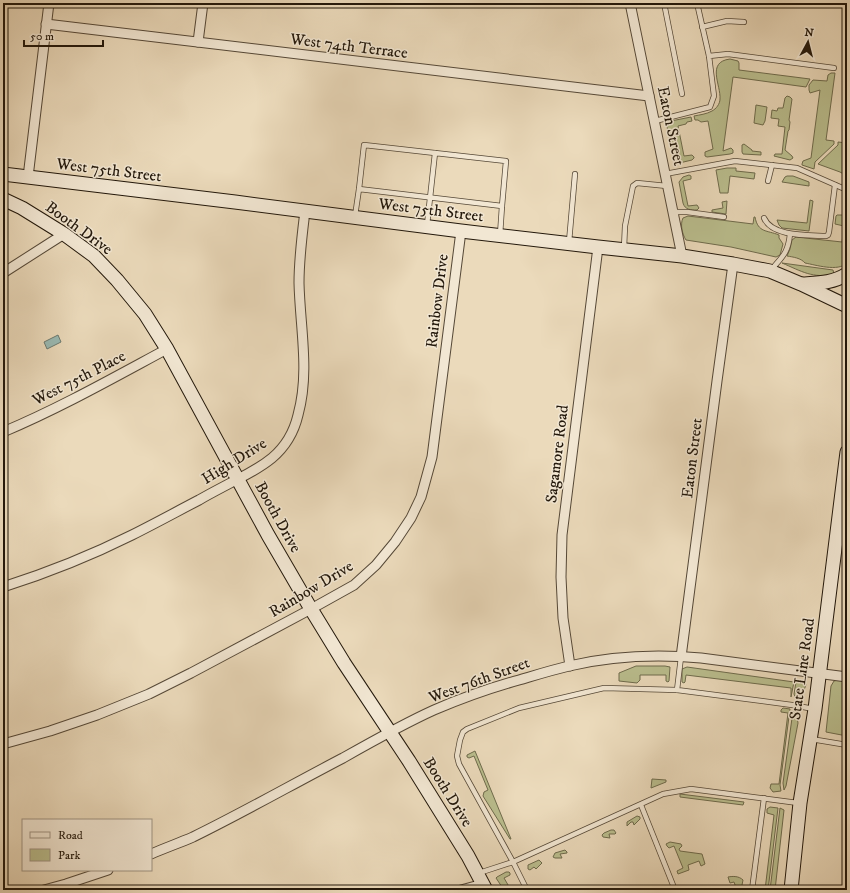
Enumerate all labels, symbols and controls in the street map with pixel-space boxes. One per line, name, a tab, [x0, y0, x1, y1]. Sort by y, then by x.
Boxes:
scale bar	[24, 22, 103, 48]
north arrow	[788, 22, 828, 62]
text: N	[804, 26, 814, 41]
text: 50 m	[30, 29, 54, 44]
street label: West 74th Terrace	[288, 29, 409, 63]
street label: Eaton Street	[653, 84, 689, 168]
street label: West 75th Street	[54, 154, 163, 186]
street label: West 75th Street	[376, 194, 485, 226]
street label: Booth Drive	[41, 197, 117, 259]
street label: Rainbow Drive	[421, 253, 453, 349]
street label: West 75th Place	[28, 346, 129, 411]
street label: Sagamore Road	[541, 404, 573, 504]
street label: Eaton Street	[677, 417, 707, 499]
street label: High Drive	[198, 433, 270, 489]
street label: Booth Drive	[250, 478, 306, 556]
street label: Rainbow Drive	[265, 556, 357, 622]
street label: State Line Road	[785, 617, 819, 721]
street label: West 76th Street	[425, 652, 532, 708]
street label: Booth Drive	[419, 754, 477, 831]
legend	[22, 819, 152, 871]
text: Road	[58, 828, 83, 843]
text: Park	[58, 848, 80, 863]

